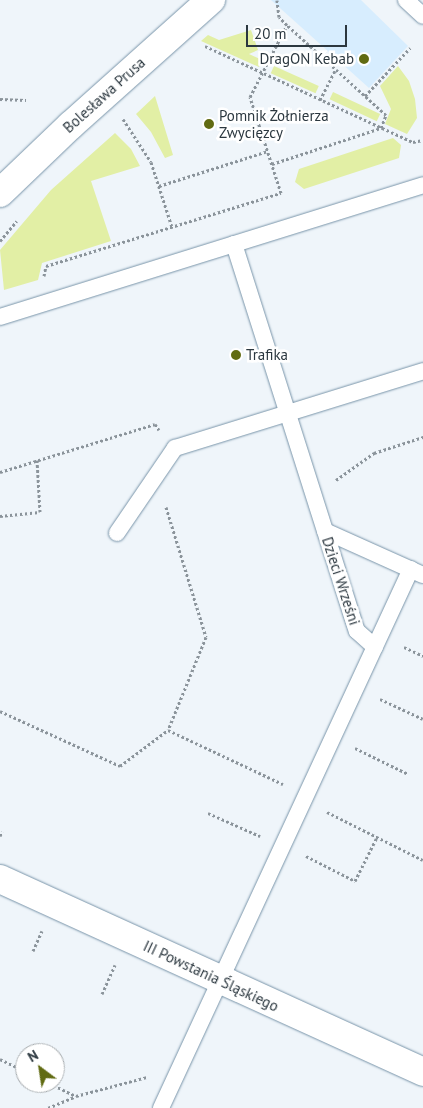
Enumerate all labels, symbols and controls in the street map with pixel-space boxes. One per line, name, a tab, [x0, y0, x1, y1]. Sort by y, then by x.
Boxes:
scale bar	[248, 15, 349, 47]
text: 20 m	[254, 24, 287, 43]
place label: DragON Kebab	[260, 50, 354, 68]
street label: Bolesława Prusa	[59, 53, 149, 137]
marker: DragON Kebab	[358, 53, 370, 65]
place label: Pomnik Żołnierza Zwycięzcy	[219, 106, 329, 141]
marker: Pomnik Żołnierza Zwycięzcy	[203, 118, 215, 130]
place label: Trafika	[246, 346, 288, 364]
marker: Trafika	[230, 349, 242, 361]
street label: Dzieci Wrześni	[318, 534, 364, 628]
street label: III Powstania Śląskiego	[140, 937, 282, 1015]
north arrow	[15, 1043, 65, 1093]
text: N	[24, 1046, 41, 1066]

